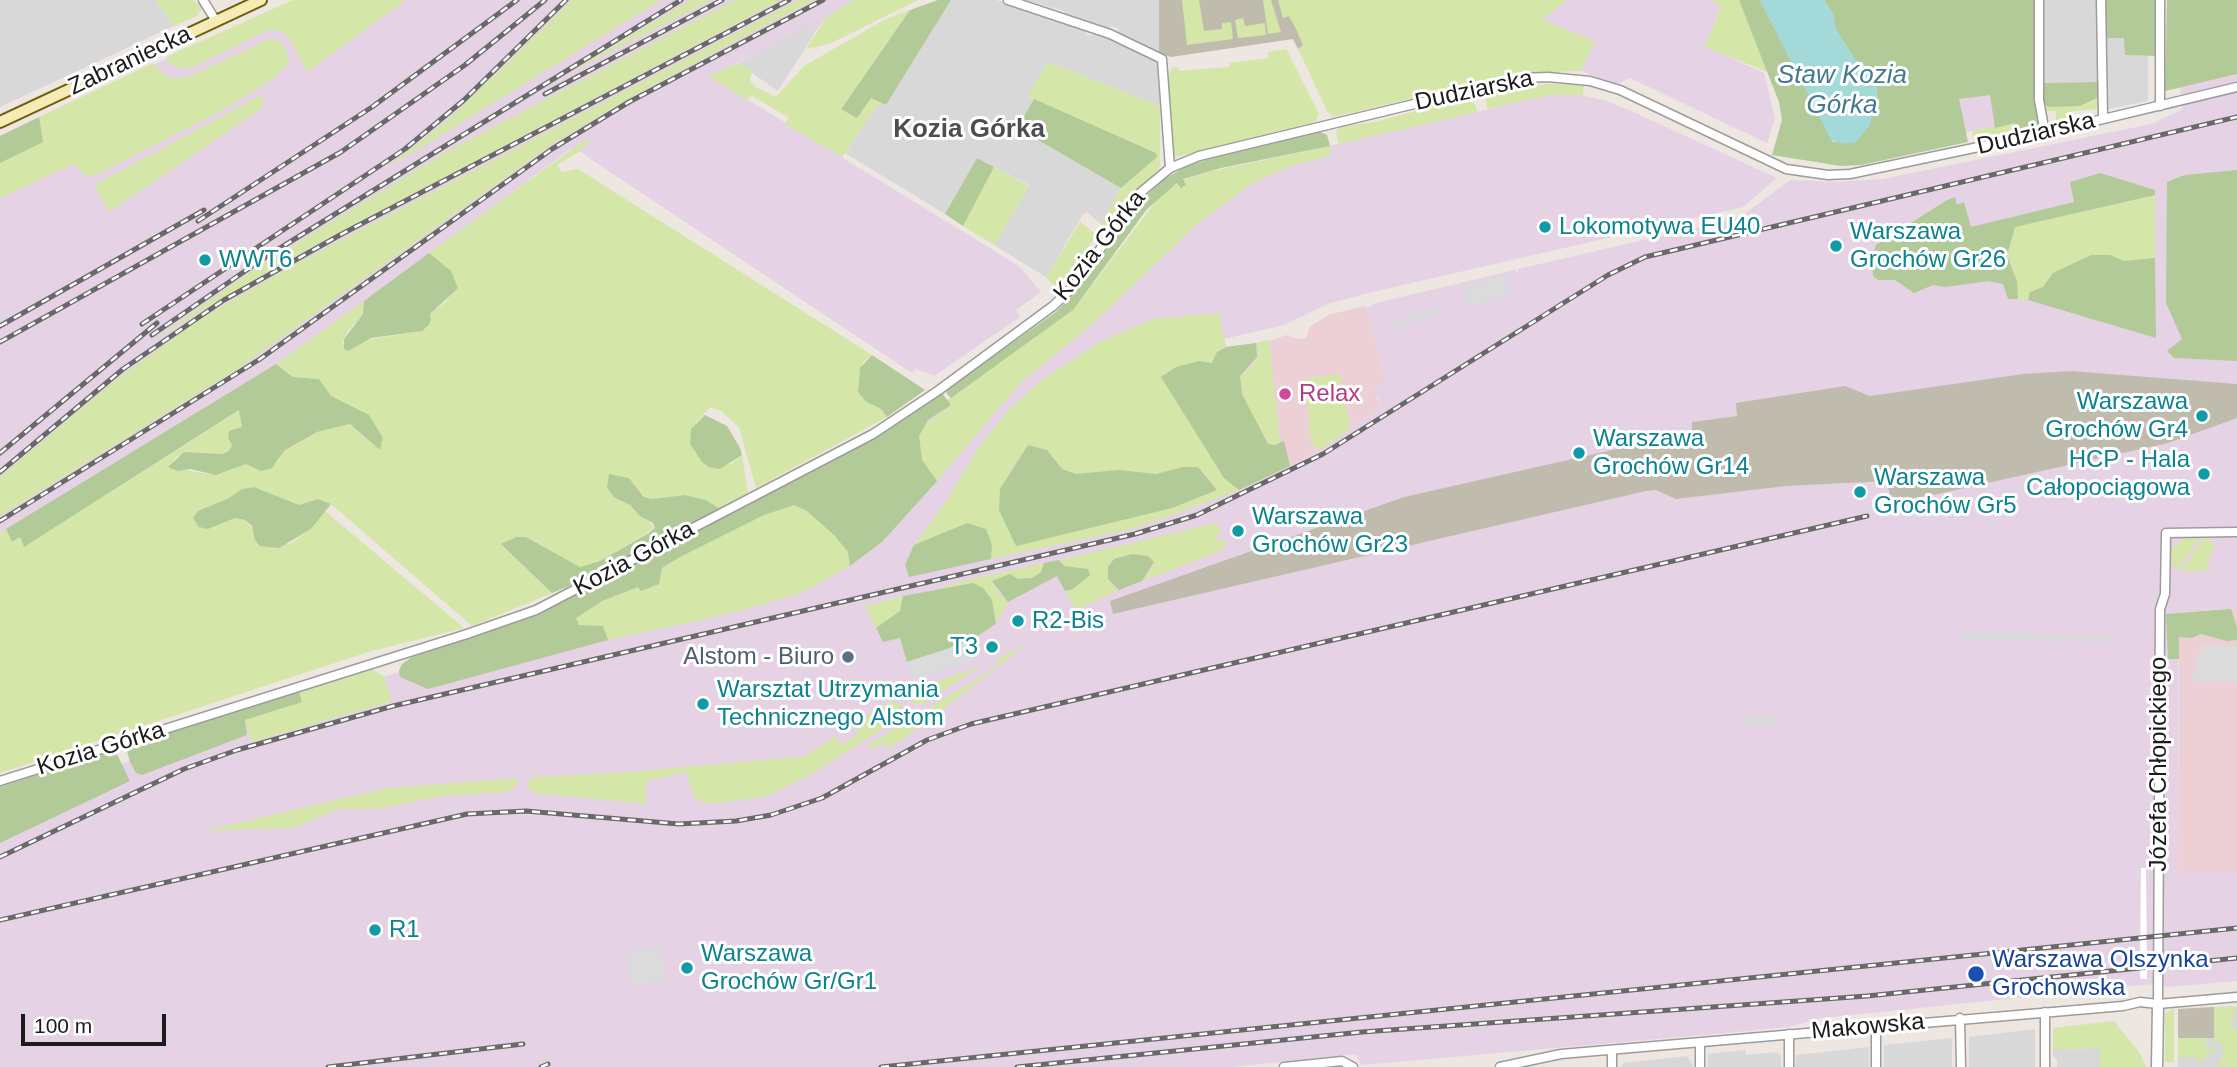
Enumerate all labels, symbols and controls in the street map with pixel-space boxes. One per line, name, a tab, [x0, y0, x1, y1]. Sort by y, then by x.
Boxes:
street label: Zabraniecka	[64, 20, 196, 102]
water label: Staw Kozia Górka	[1777, 60, 1907, 122]
street label: Dudziarska	[1412, 64, 1536, 118]
street label: Dudziarska	[1974, 106, 2098, 162]
district label: Kozia Górka	[893, 114, 1045, 146]
street label: Kozia Górka	[1048, 185, 1152, 307]
place label: Lokomotywa EU40	[1559, 213, 1760, 241]
place label: Warszawa Grochów Gr26	[1850, 218, 2006, 274]
marker: Lokomotywa EU40	[1537, 219, 1553, 235]
marker: Warszawa Grochów Gr26	[1828, 238, 1844, 254]
place label: WWT6	[219, 246, 292, 274]
marker: WWT6	[197, 252, 213, 268]
place label: Relax	[1299, 380, 1360, 408]
marker: Relax	[1277, 386, 1293, 402]
place label: Warszawa Grochów Gr4	[2045, 388, 2188, 444]
marker: Warszawa Grochów Gr4	[2194, 408, 2210, 424]
place label: Warszawa Grochów Gr14	[1593, 425, 1749, 481]
marker: Warszawa Grochów Gr14	[1571, 445, 1587, 461]
place label: HCP - Hala Całopociągowa	[2026, 446, 2190, 502]
place label: Warszawa Grochów Gr5	[1874, 464, 2017, 520]
marker: HCP - Hala Całopociągowa	[2196, 466, 2212, 482]
marker: Warszawa Grochów Gr5	[1852, 484, 1868, 500]
place label: Warszawa Grochów Gr23	[1252, 503, 1408, 559]
street label: Kozia Górka	[569, 515, 699, 603]
marker: Warszawa Grochów Gr23	[1230, 523, 1246, 539]
place label: R2-Bis	[1032, 607, 1104, 635]
marker: R2-Bis	[1010, 613, 1026, 629]
place label: T3	[950, 633, 978, 661]
marker: T3	[984, 639, 1000, 655]
place label: Alstom - Biuro	[683, 643, 834, 671]
marker: Alstom - Biuro	[840, 649, 856, 665]
street label: Józefa Chłopickiego	[2145, 657, 2173, 871]
place label: Warsztat Utrzymania Technicznego Alstom	[717, 676, 944, 732]
marker: Warsztat Utrzymania Technicznego Alstom	[695, 696, 711, 712]
street label: Kozia Górka	[34, 716, 168, 782]
place label: R1	[389, 916, 420, 944]
marker: R1	[367, 922, 383, 938]
place label: Warszawa Grochów Gr/Gr1	[701, 940, 877, 996]
place label: Warszawa Olszynka Grochowska	[1992, 946, 2208, 1002]
marker: Warszawa Grochów Gr/Gr1	[679, 960, 695, 976]
marker: Warszawa Olszynka Grochowska	[1966, 964, 1986, 984]
scale bar	[24, 1000, 170, 1044]
street label: Makowska	[1810, 1008, 1926, 1046]
text: 100 m	[34, 1014, 92, 1037]

